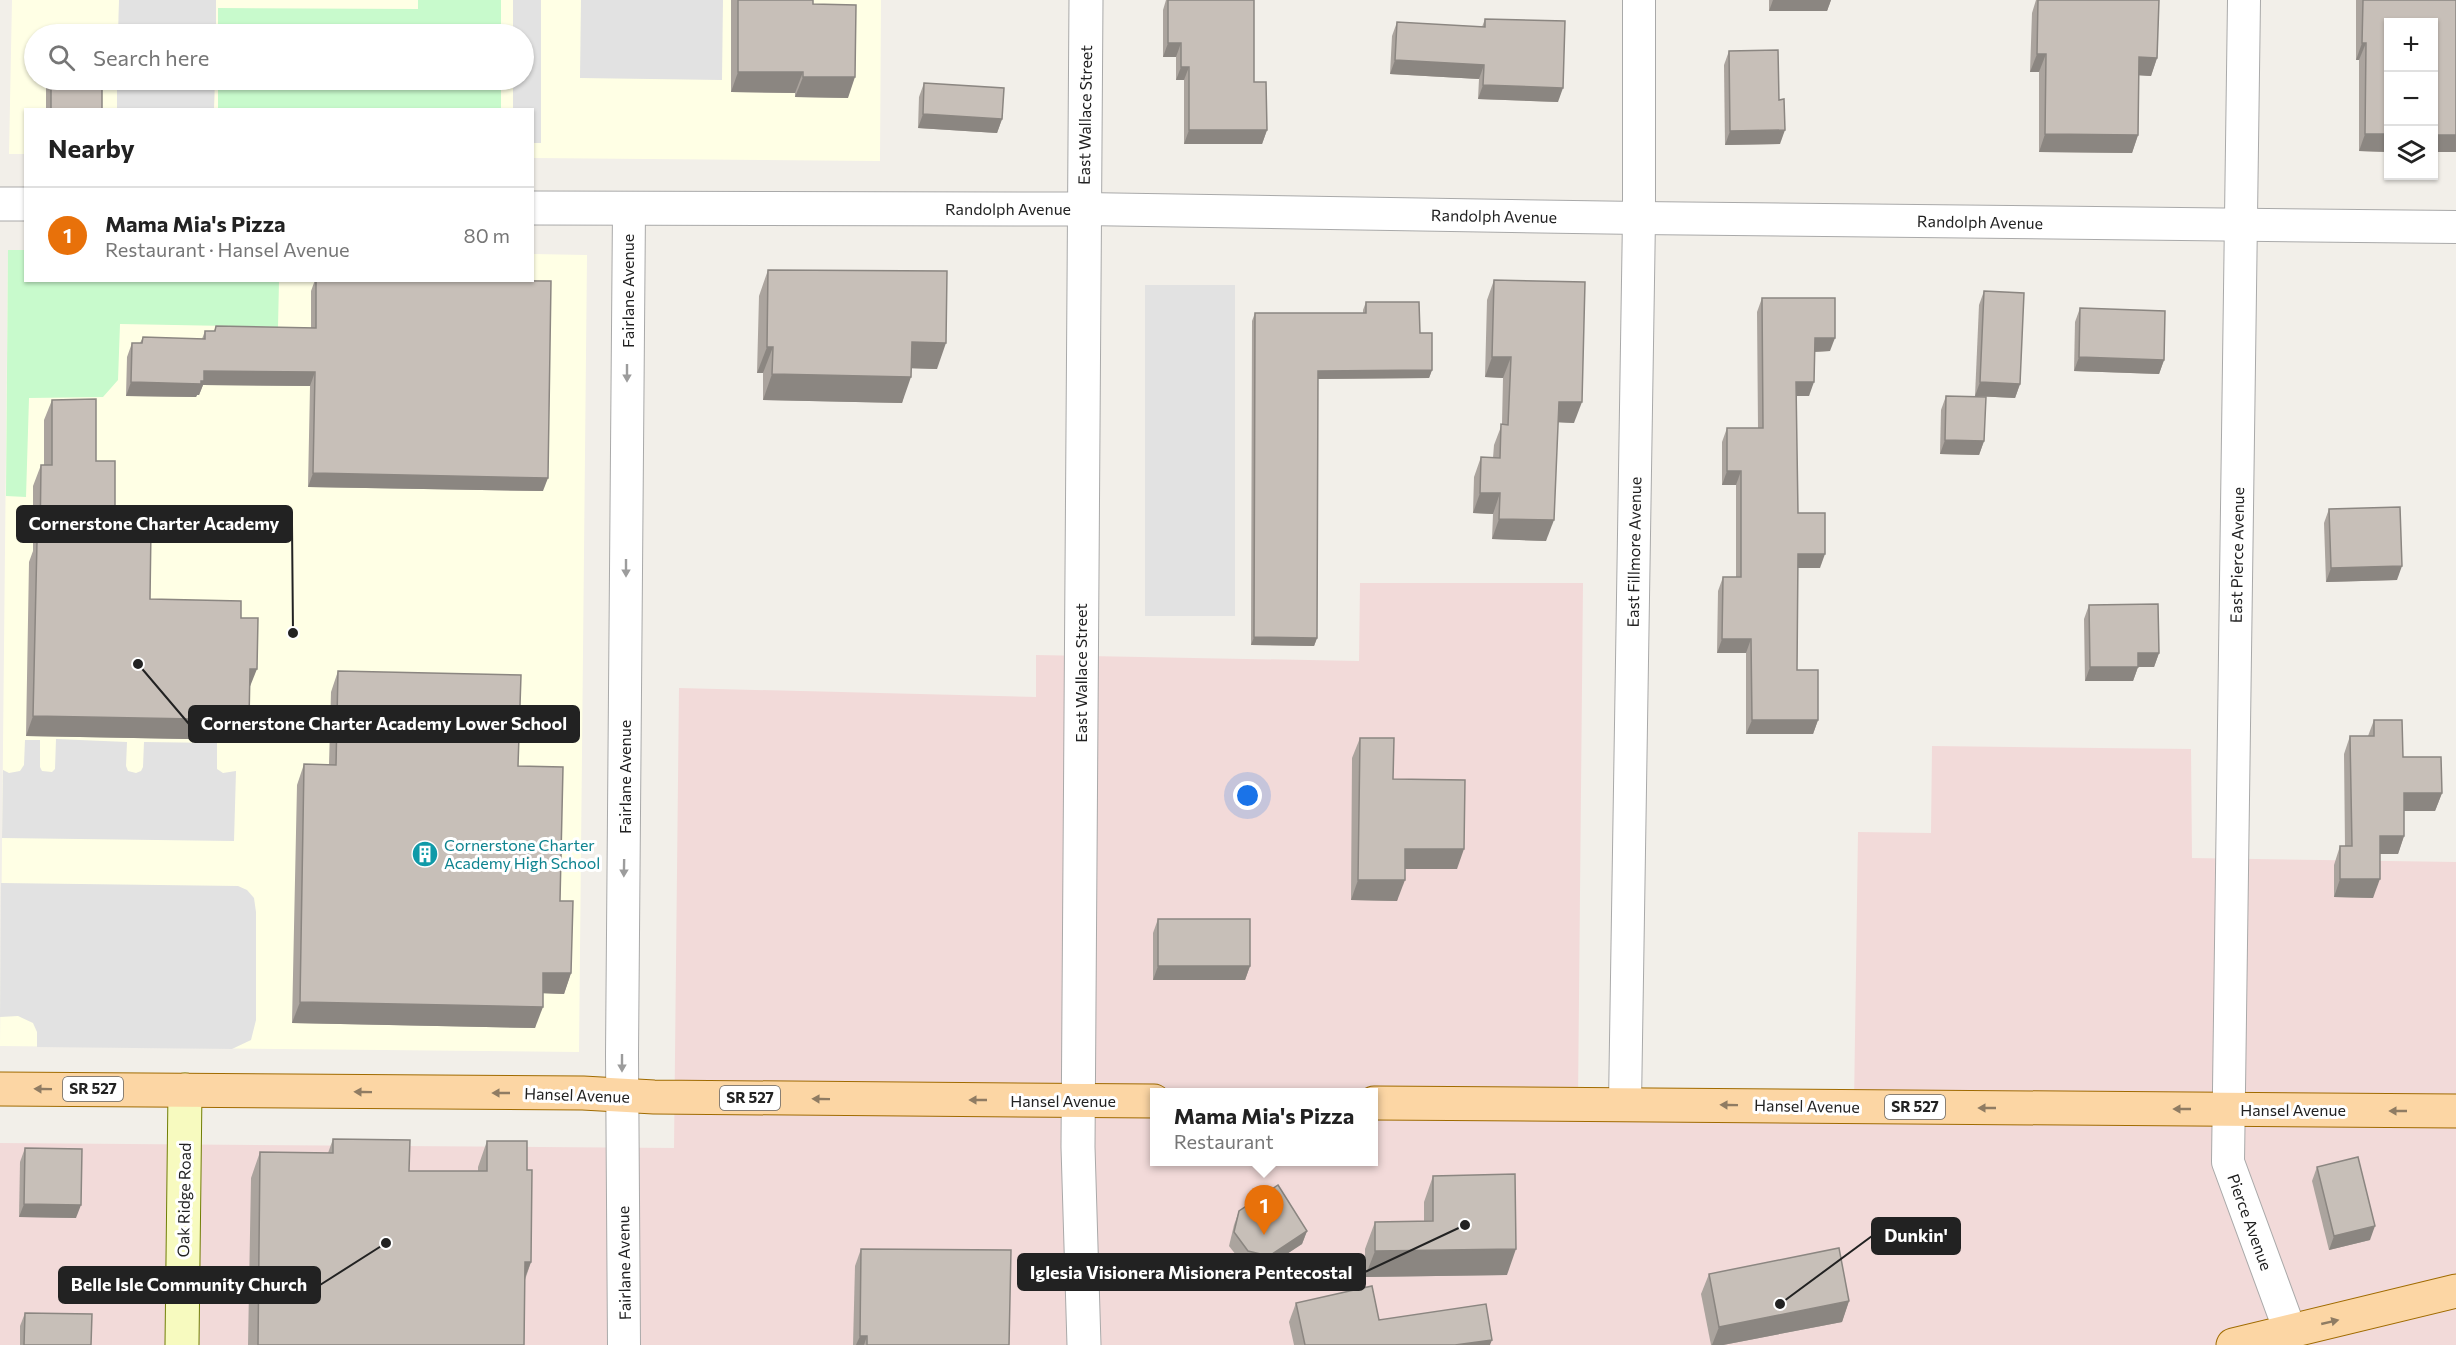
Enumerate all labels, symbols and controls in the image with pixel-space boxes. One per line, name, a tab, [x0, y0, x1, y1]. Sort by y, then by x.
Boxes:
map controls	[2384, 18, 2438, 180]
button: +	[2384, 18, 2438, 72]
search box	[24, 24, 534, 90]
icon: search	[45, 41, 78, 74]
text: Search here	[93, 44, 209, 71]
street label: East Wallace Street	[1074, 45, 1095, 185]
button: −	[2384, 72, 2438, 126]
button: layers	[2384, 126, 2438, 180]
text: Nearby	[48, 132, 135, 163]
street label: Randolph Avenue	[945, 199, 1071, 218]
street label: Randolph Avenue	[1431, 205, 1557, 226]
text: Mama Mia's Pizza	[105, 210, 286, 237]
street label: Randolph Avenue	[1917, 211, 2043, 232]
text: 1	[63, 223, 72, 247]
text: 80 m	[464, 223, 510, 247]
street label: Fairlane Avenue	[618, 234, 637, 348]
text: Restaurant · Hansel Avenue	[105, 237, 350, 261]
one-way arrow	[623, 363, 632, 382]
street label: East Fillmore Avenue	[1623, 477, 1644, 627]
street label: East Pierce Avenue	[2226, 487, 2247, 623]
callout: Cornerstone Charter Academy	[17, 506, 292, 542]
text: Cornerstone Charter Academy	[29, 512, 280, 534]
one-way arrow	[621, 558, 631, 577]
street label: East Wallace Street	[1071, 603, 1090, 743]
callout: Cornerstone Charter Academy Lower School	[189, 706, 579, 742]
text: Cornerstone Charter Academy Lower School	[201, 712, 567, 734]
street label: Fairlane Avenue	[615, 720, 634, 834]
your location	[1233, 781, 1262, 810]
place label: Cornerstone Charter Academy High School	[444, 835, 600, 872]
building icon: Cornerstone Charter Academy High School	[410, 839, 440, 869]
one-way arrow	[619, 858, 629, 877]
one-way arrow	[617, 1053, 627, 1072]
road number: SR 527	[63, 1077, 123, 1101]
street label: Hansel Avenue	[524, 1083, 630, 1106]
one-way arrow	[33, 1084, 52, 1094]
road number: SR 527	[720, 1086, 780, 1110]
one-way arrow	[354, 1087, 373, 1097]
one-way arrow	[491, 1088, 510, 1098]
popup	[1150, 1088, 1378, 1166]
street label: Hansel Avenue	[1010, 1091, 1116, 1110]
one-way arrow	[811, 1094, 830, 1103]
one-way arrow	[969, 1095, 988, 1105]
street label: Hansel Avenue	[1754, 1095, 1860, 1116]
road number: SR 527	[1885, 1095, 1945, 1119]
one-way arrow	[1719, 1100, 1738, 1110]
street label: Hansel Avenue	[2240, 1100, 2346, 1119]
text: Mama Mia's Pizza	[1174, 1102, 1354, 1129]
one-way arrow	[1977, 1103, 1996, 1113]
one-way arrow	[2172, 1104, 2191, 1114]
one-way arrow	[2388, 1106, 2407, 1116]
text: Restaurant	[1174, 1129, 1274, 1153]
street label: Oak Ridge Road	[173, 1143, 194, 1257]
street label: Pierce Avenue	[2224, 1171, 2277, 1273]
pin: 1	[1244, 1186, 1284, 1235]
street label: Fairlane Avenue	[613, 1206, 634, 1320]
callout: Dunkin'	[1872, 1218, 1960, 1254]
text: Dunkin'	[1884, 1224, 1948, 1246]
callout: Iglesia Visionera Misionera Pentecostal	[1018, 1254, 1365, 1290]
text: Iglesia Visionera Misionera Pentecostal	[1030, 1261, 1352, 1283]
callout: Belle Isle Community Church	[59, 1267, 320, 1303]
text: Belle Isle Community Church	[71, 1273, 307, 1295]
one-way arrow	[2321, 1316, 2340, 1326]

